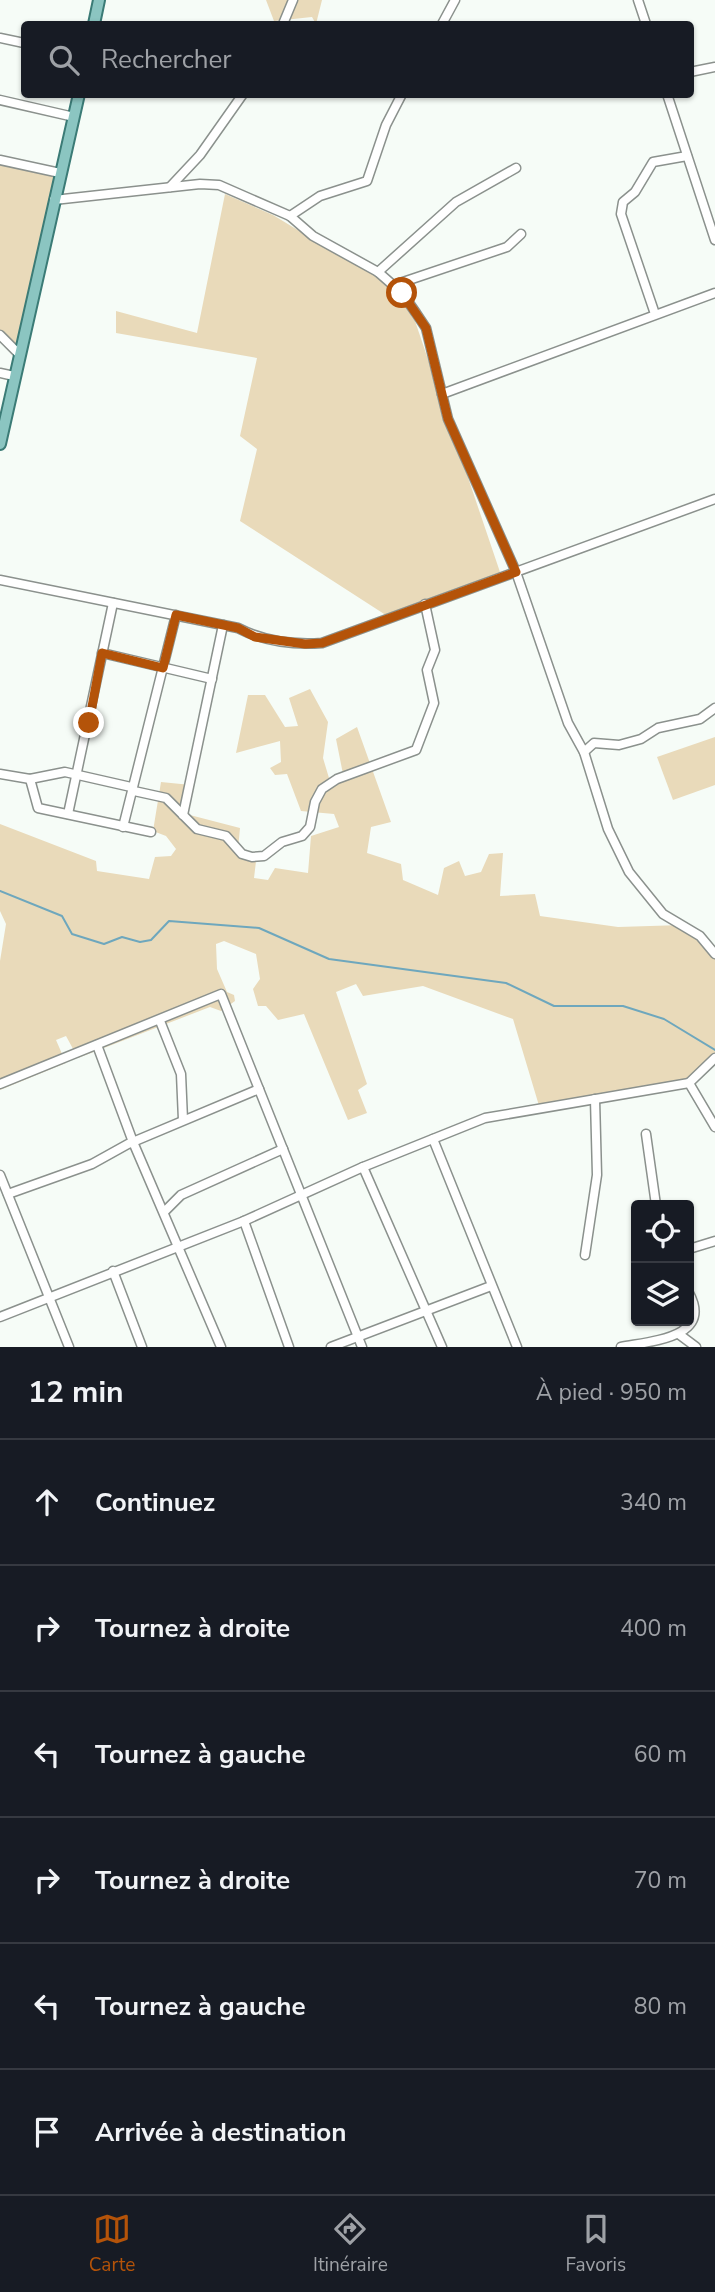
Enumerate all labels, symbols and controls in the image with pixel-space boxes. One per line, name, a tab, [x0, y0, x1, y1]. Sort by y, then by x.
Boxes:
search box	[21, 21, 694, 98]
icon: search	[45, 41, 83, 79]
text: Rechercher	[101, 42, 232, 77]
route start	[386, 277, 417, 308]
route end	[73, 707, 104, 738]
map controls	[631, 1200, 694, 1326]
button: locate	[631, 1200, 694, 1263]
button: layers	[631, 1263, 694, 1326]
text: 12 min	[28, 1372, 124, 1413]
text: À pied · 950 m	[536, 1377, 687, 1408]
icon: ahead	[28, 1483, 66, 1521]
text: Continuez	[95, 1485, 215, 1520]
text: 340 m	[620, 1487, 687, 1518]
icon: right	[28, 1609, 66, 1647]
text: Tournez à droite	[95, 1611, 290, 1646]
text: 400 m	[620, 1613, 687, 1644]
icon: left	[28, 1735, 66, 1773]
text: Tournez à gauche	[95, 1737, 306, 1772]
text: 60 m	[634, 1739, 687, 1770]
icon: right	[28, 1861, 66, 1899]
text: Tournez à droite	[95, 1863, 290, 1898]
text: 70 m	[634, 1865, 687, 1896]
icon: left	[28, 1987, 66, 2025]
text: Tournez à gauche	[95, 1989, 306, 2024]
text: 80 m	[634, 1991, 687, 2022]
icon: arrive	[28, 2113, 66, 2151]
text: Arrivée à destination	[95, 2115, 346, 2150]
tab: Carte	[89, 2210, 135, 2278]
tab: Itinéraire	[313, 2210, 388, 2278]
tab: Favoris	[566, 2210, 626, 2278]

